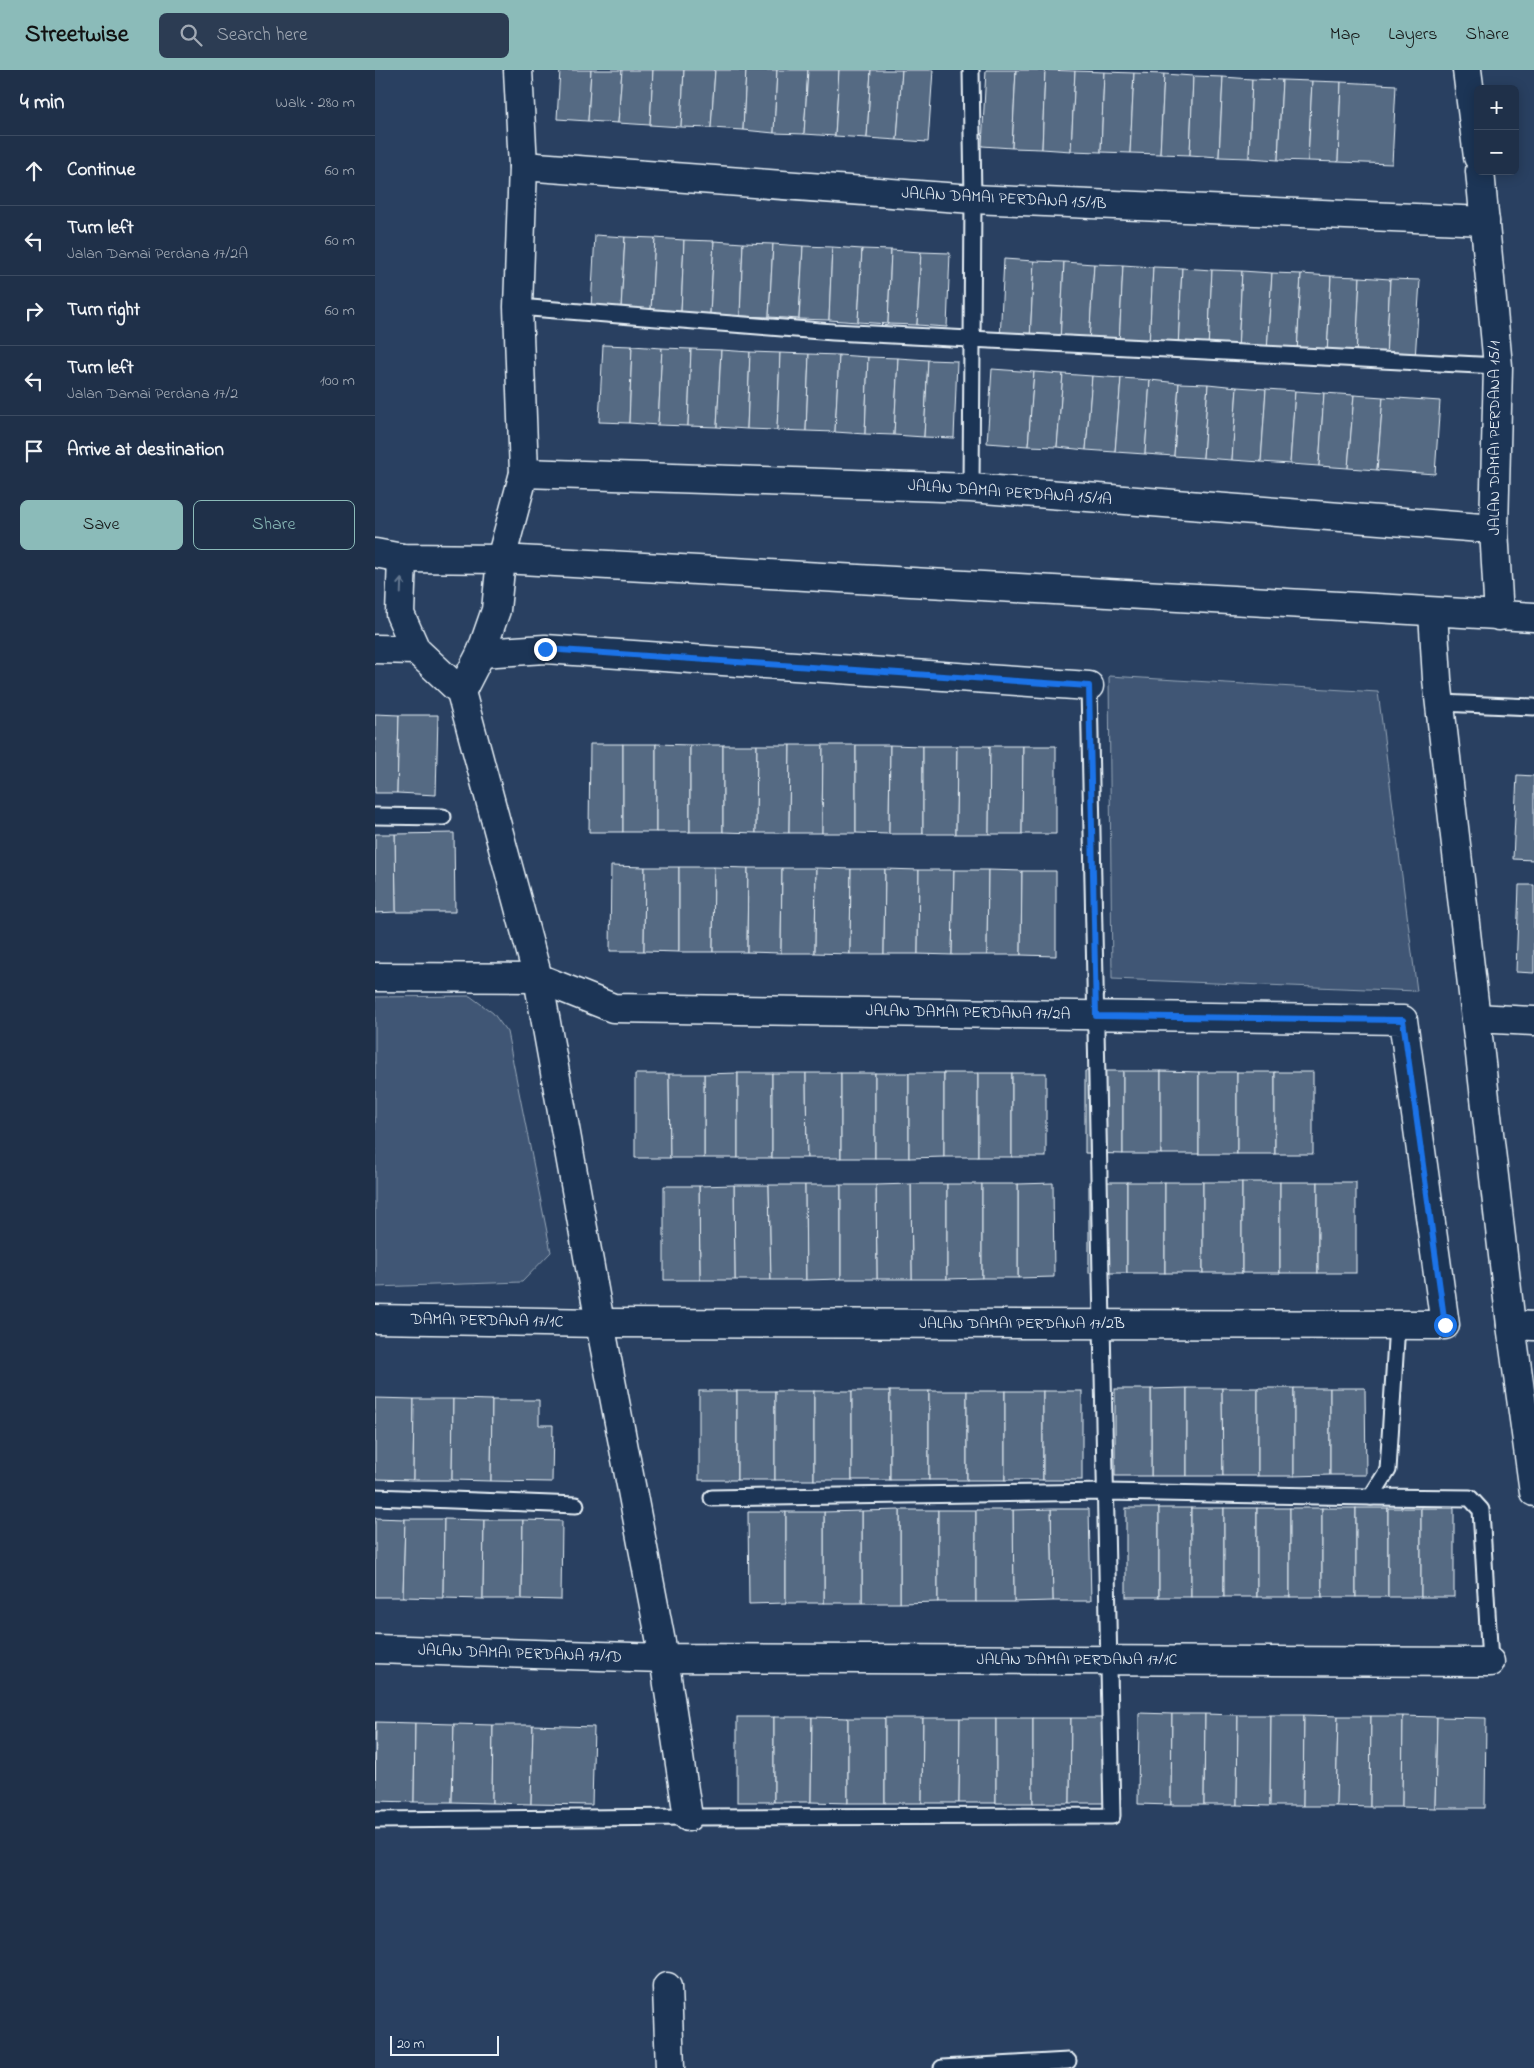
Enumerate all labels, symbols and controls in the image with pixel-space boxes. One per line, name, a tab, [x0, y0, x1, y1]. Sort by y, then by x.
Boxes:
search box	[159, 13, 509, 58]
text: Streetwise	[25, 18, 129, 53]
icon: search	[177, 21, 205, 49]
text: Search here	[217, 22, 308, 49]
text: Map	[1330, 22, 1360, 48]
text: Layers	[1388, 22, 1438, 48]
text: Share	[1466, 22, 1509, 48]
map controls	[1474, 85, 1519, 175]
button: +	[1474, 85, 1519, 130]
text: 4 min	[20, 88, 64, 118]
text: Walk · 280 m	[276, 91, 355, 115]
button: −	[1474, 130, 1519, 175]
icon: ahead	[20, 157, 48, 185]
text: Continue	[67, 157, 135, 184]
text: 60 m	[325, 159, 355, 183]
street label: JALAN DAMAI PERDANA 15/1B	[901, 182, 1107, 216]
text: Turn left	[67, 215, 134, 242]
icon: left	[20, 227, 48, 255]
text: 60 m	[325, 229, 355, 253]
text: Jalan Damai Perdana 17/2A	[67, 242, 248, 266]
icon: right	[20, 297, 48, 325]
text: Turn right	[67, 297, 140, 324]
text: 60 m	[325, 299, 355, 323]
street label: JALAN DAMAI PERDANA 15/1	[1483, 341, 1507, 535]
text: Turn left	[67, 355, 134, 382]
icon: left	[20, 367, 48, 395]
text: 100 m	[320, 369, 355, 393]
text: Jalan Damai Perdana 17/2	[67, 382, 238, 406]
icon: arrive	[20, 437, 48, 465]
text: Arrive at destination	[67, 437, 224, 464]
street label: JALAN DAMAI PERDANA 15/1A	[907, 474, 1113, 512]
button: Save	[20, 500, 183, 550]
button: Share	[193, 500, 355, 550]
one-way arrow	[396, 578, 405, 594]
route end	[534, 638, 557, 661]
street label: JALAN DAMAI PERDANA 17/2A	[865, 999, 1071, 1027]
street label: DAMAI PERDANA 17/1C	[410, 1308, 564, 1334]
street label: JALAN DAMAI PERDANA 17/2B	[919, 1312, 1125, 1336]
route start	[1434, 1314, 1457, 1337]
street label: JALAN DAMAI PERDANA 17/1D	[418, 1638, 622, 1670]
street label: JALAN DAMAI PERDANA 17/1C	[977, 1648, 1178, 1672]
scale bar	[390, 2033, 499, 2056]
text: 20 m	[397, 2034, 424, 2055]

